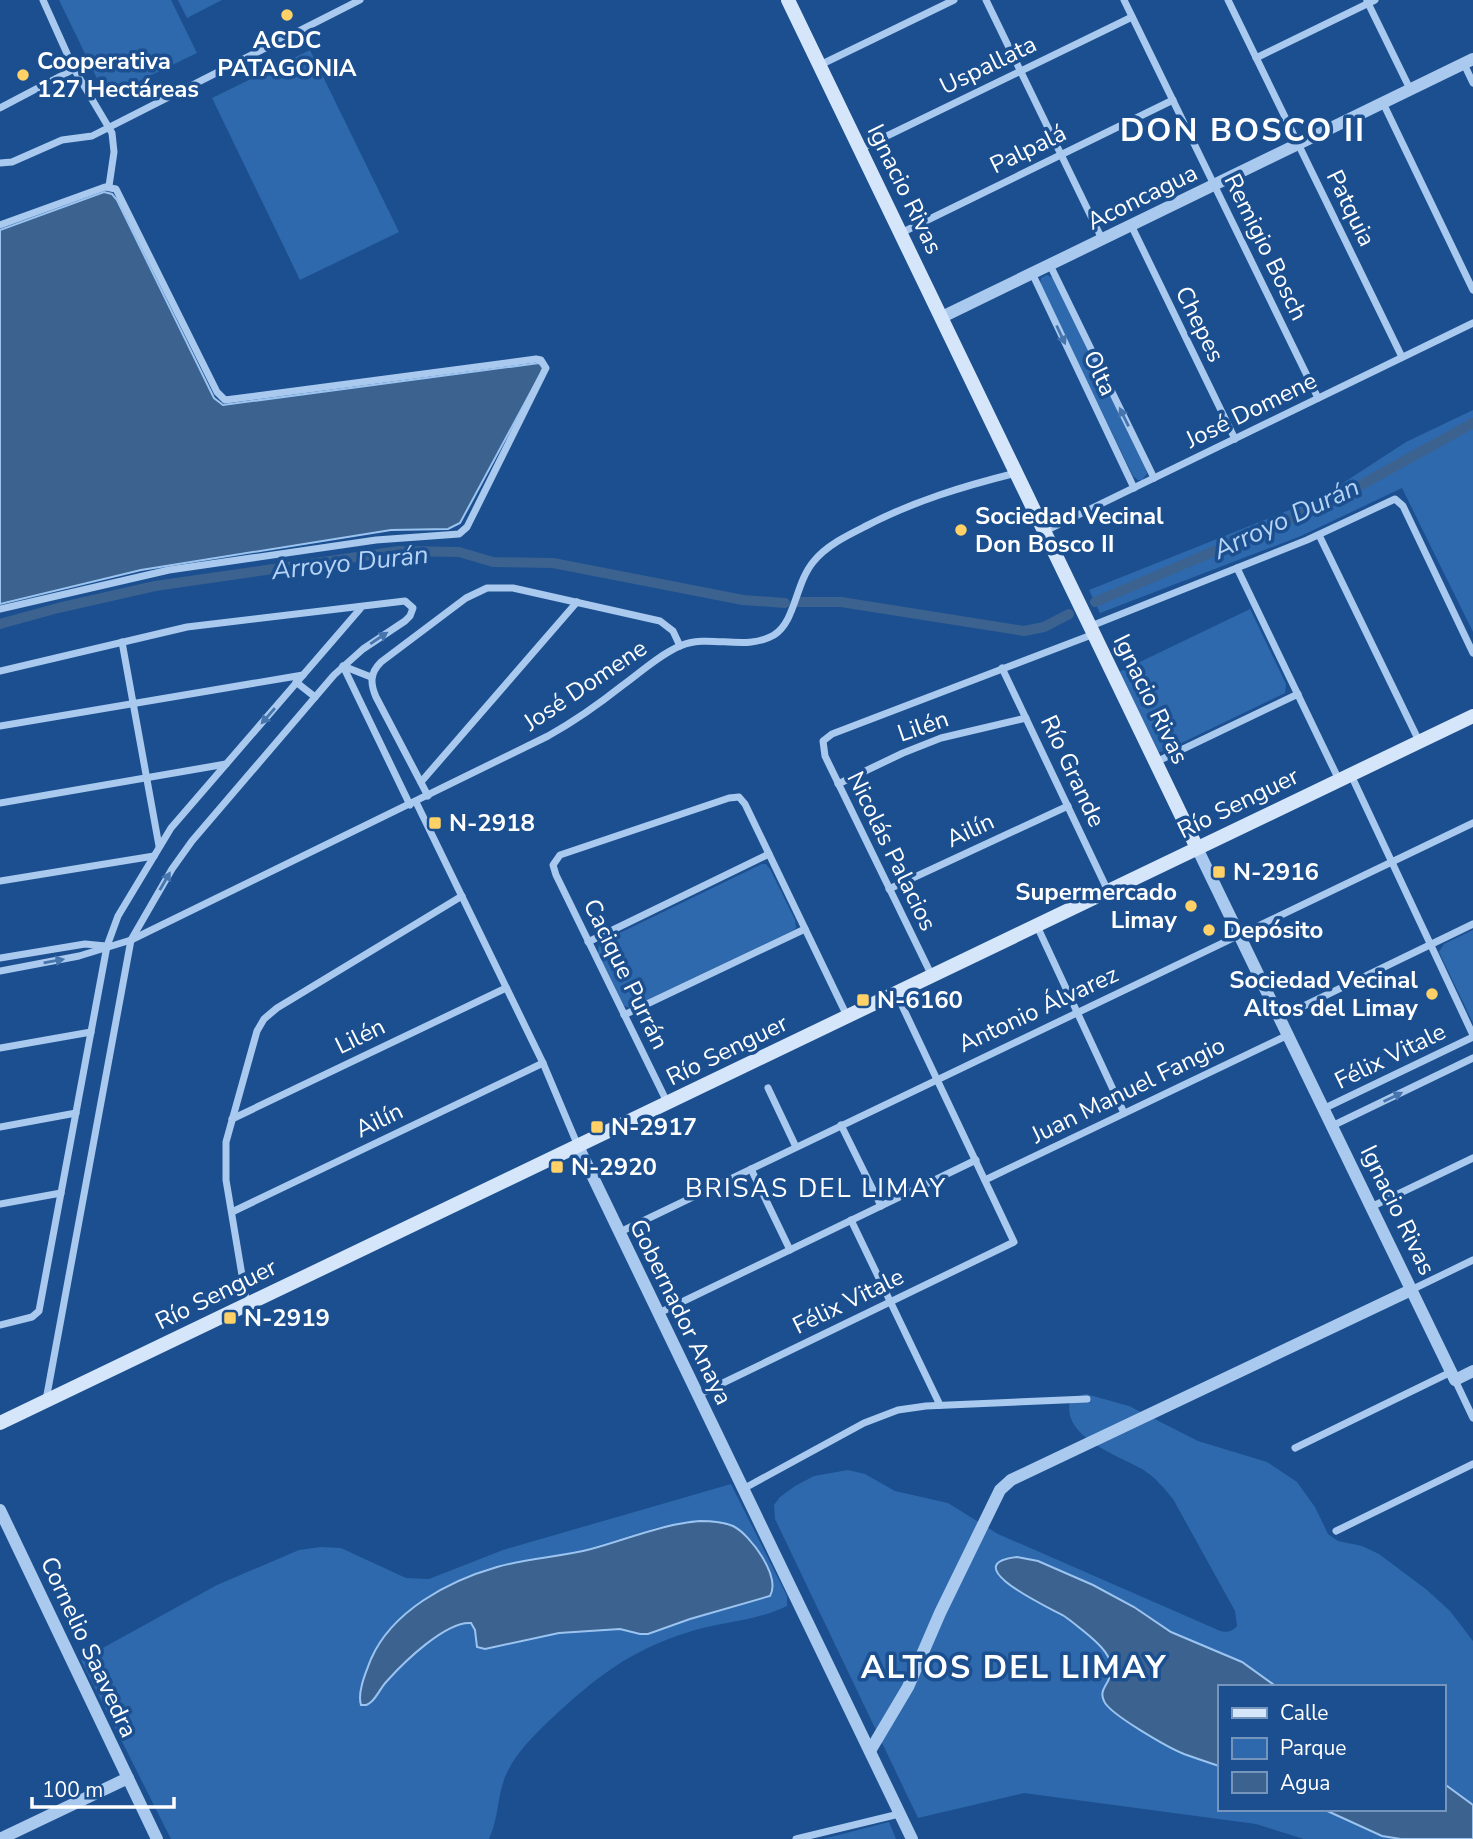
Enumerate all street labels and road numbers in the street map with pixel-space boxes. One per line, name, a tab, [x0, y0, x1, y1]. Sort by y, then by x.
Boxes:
street label: Uspallata	[934, 28, 1042, 102]
street label: Palpalá	[985, 117, 1071, 181]
street label: Ignacio Rivas	[860, 119, 950, 259]
street label: Aconcagua	[1081, 156, 1203, 238]
street label: Patquia	[1319, 164, 1383, 252]
street label: Remigio Bosch	[1217, 168, 1315, 326]
street label: Chepes	[1168, 281, 1232, 367]
street label: Olta	[1076, 345, 1124, 401]
street label: José Domene	[1179, 364, 1322, 456]
street label: Ignacio Rivas	[1106, 629, 1196, 769]
street label: José Domene	[516, 632, 653, 739]
street label: Lilén	[893, 702, 953, 750]
street label: Río Grande	[1033, 710, 1113, 832]
street label: Río Senguer	[1172, 760, 1304, 846]
street label: Nicolás Palacios	[840, 766, 944, 936]
street label: Ailín	[941, 805, 999, 855]
street label: Cacique Purrán	[576, 894, 676, 1054]
street label: Antonio Álvarez	[953, 958, 1123, 1060]
street label: Río Senguer	[661, 1007, 793, 1093]
street label: Lilén	[330, 1010, 390, 1062]
street label: Félix Vitale	[1329, 1015, 1451, 1097]
street label: Juan Manuel Fangio	[1025, 1029, 1230, 1151]
street label: Ailín	[350, 1095, 408, 1145]
street label: Ignacio Rivas	[1353, 1140, 1443, 1280]
street label: Gobernador Anaya	[622, 1214, 740, 1410]
street label: Río Senguer	[150, 1251, 282, 1337]
street label: Félix Vitale	[787, 1260, 909, 1342]
street label: Cornelio Saavedra	[33, 1551, 145, 1743]

